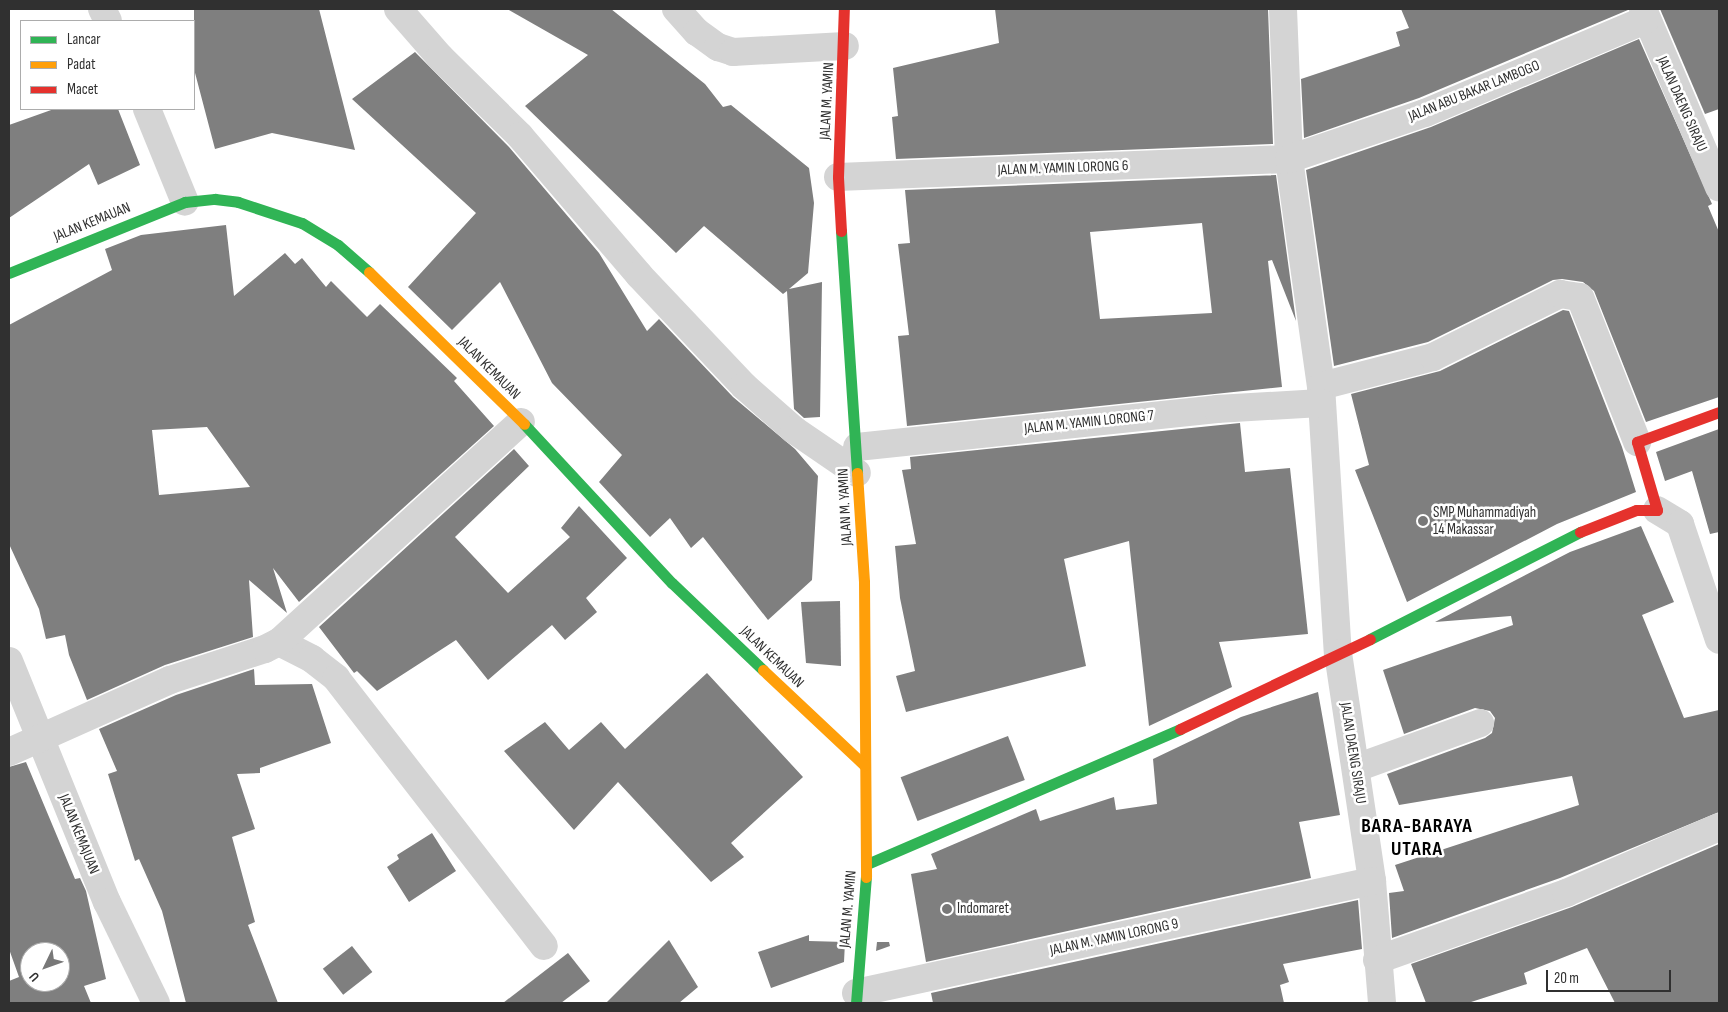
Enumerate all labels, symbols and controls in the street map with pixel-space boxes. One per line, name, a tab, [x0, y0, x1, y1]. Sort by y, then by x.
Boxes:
legend	[20, 20, 195, 110]
text: Lancar	[67, 30, 101, 49]
street label: JALAN DAENG SIRAJU	[1653, 54, 1711, 154]
text: Padat	[67, 55, 96, 74]
street label: JALAN ABU BAKAR LAMBOGO	[1406, 56, 1542, 126]
street label: JALAN M. YAMIN	[816, 62, 838, 140]
text: Macet	[67, 80, 98, 99]
street label: JALAN M. YAMIN LORONG 6	[997, 157, 1129, 179]
street label: JALAN KEMAUAN	[51, 198, 133, 246]
street label: JALAN KEMAUAN	[454, 333, 524, 403]
street label: JALAN M. YAMIN LORONG 7	[1023, 406, 1155, 438]
street label: JALAN M. YAMIN	[834, 468, 856, 546]
place label: SMP Muhammadiyah 14 Makassar	[1433, 503, 1536, 538]
marker: SMP Muhammadiyah 14 Makassar	[1417, 515, 1429, 527]
street label: JALAN KEMAUAN	[737, 622, 807, 692]
street label: JALAN DAENG SIRAJU	[1336, 701, 1370, 805]
street label: JALAN KEMAJUAN	[55, 791, 103, 877]
district label: BARA-BARAYA UTARA	[1360, 814, 1474, 861]
street label: JALAN M. YAMIN	[836, 870, 860, 948]
place label: Indomaret	[957, 900, 1009, 918]
marker: Indomaret	[941, 903, 953, 915]
street label: JALAN M. YAMIN LORONG 9	[1048, 915, 1180, 959]
north arrow	[20, 942, 70, 992]
scale bar	[1548, 960, 1673, 992]
text: U	[25, 968, 43, 985]
text: 20 m	[1554, 969, 1579, 988]

